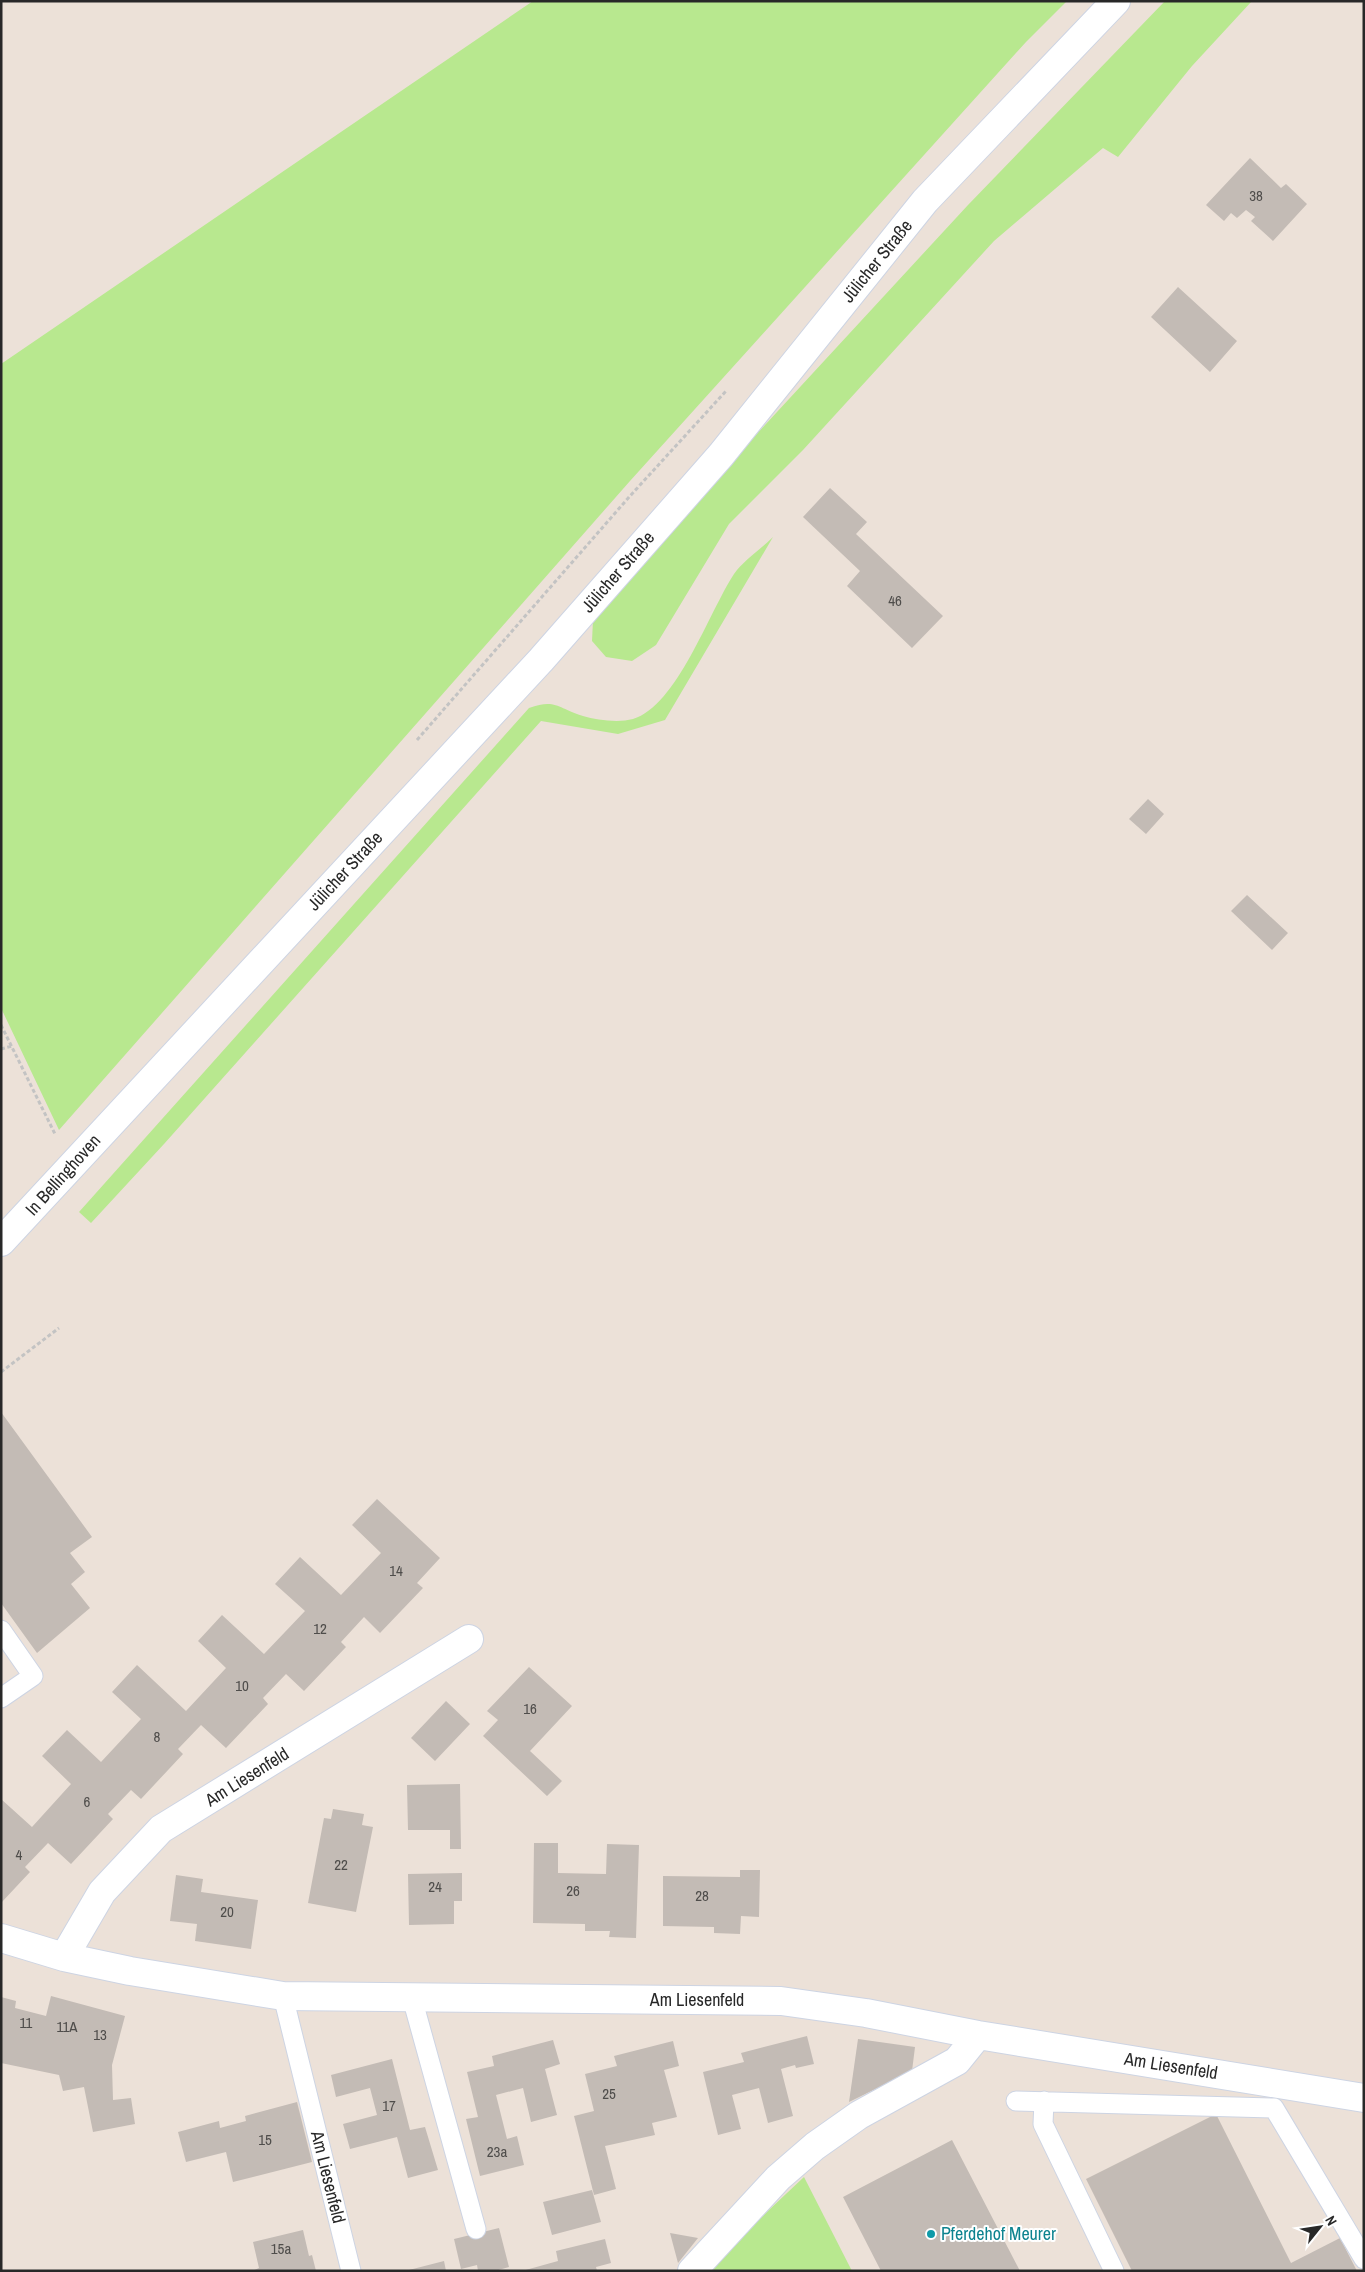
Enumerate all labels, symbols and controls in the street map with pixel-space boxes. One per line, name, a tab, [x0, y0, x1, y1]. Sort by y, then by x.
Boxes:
house number: 38	[1249, 185, 1263, 206]
street label: Jülicher Straße	[835, 214, 918, 307]
street label: Jülicher Straße	[575, 526, 660, 618]
house number: 46	[888, 590, 902, 611]
street label: Jülicher Straße	[301, 826, 388, 916]
street label: In Bellinghoven	[19, 1128, 106, 1221]
house number: 14	[389, 1560, 403, 1581]
house number: 12	[313, 1618, 327, 1639]
house number: 10	[235, 1675, 249, 1696]
house number: 16	[523, 1698, 537, 1719]
house number: 8	[154, 1726, 161, 1747]
street label: Am Liesenfeld	[199, 1741, 293, 1813]
house number: 6	[84, 1791, 91, 1812]
house number: 4	[16, 1844, 23, 1865]
house number: 22	[334, 1854, 348, 1875]
house number: 24	[428, 1876, 442, 1897]
house number: 26	[566, 1880, 580, 1901]
house number: 28	[695, 1885, 709, 1906]
house number: 20	[220, 1901, 234, 1922]
street label: Am Liesenfeld	[649, 1987, 744, 2012]
house number: 11	[20, 2012, 33, 2033]
house number: 11A	[57, 2016, 78, 2037]
house number: 13	[93, 2024, 107, 2045]
street label: Am Liesenfeld	[1122, 2046, 1220, 2085]
house number: 25	[602, 2083, 616, 2104]
house number: 17	[382, 2095, 396, 2116]
street label: Am Liesenfeld	[305, 2127, 352, 2226]
house number: 15	[258, 2129, 272, 2150]
house number: 23a	[487, 2141, 507, 2162]
north arrow	[1295, 2202, 1345, 2252]
text: N	[1321, 2212, 1341, 2229]
place label: Pferdehof Meurer	[941, 2221, 1056, 2246]
marker: Pferdehof Meurer	[925, 2228, 937, 2240]
house number: 15a	[271, 2238, 291, 2259]

